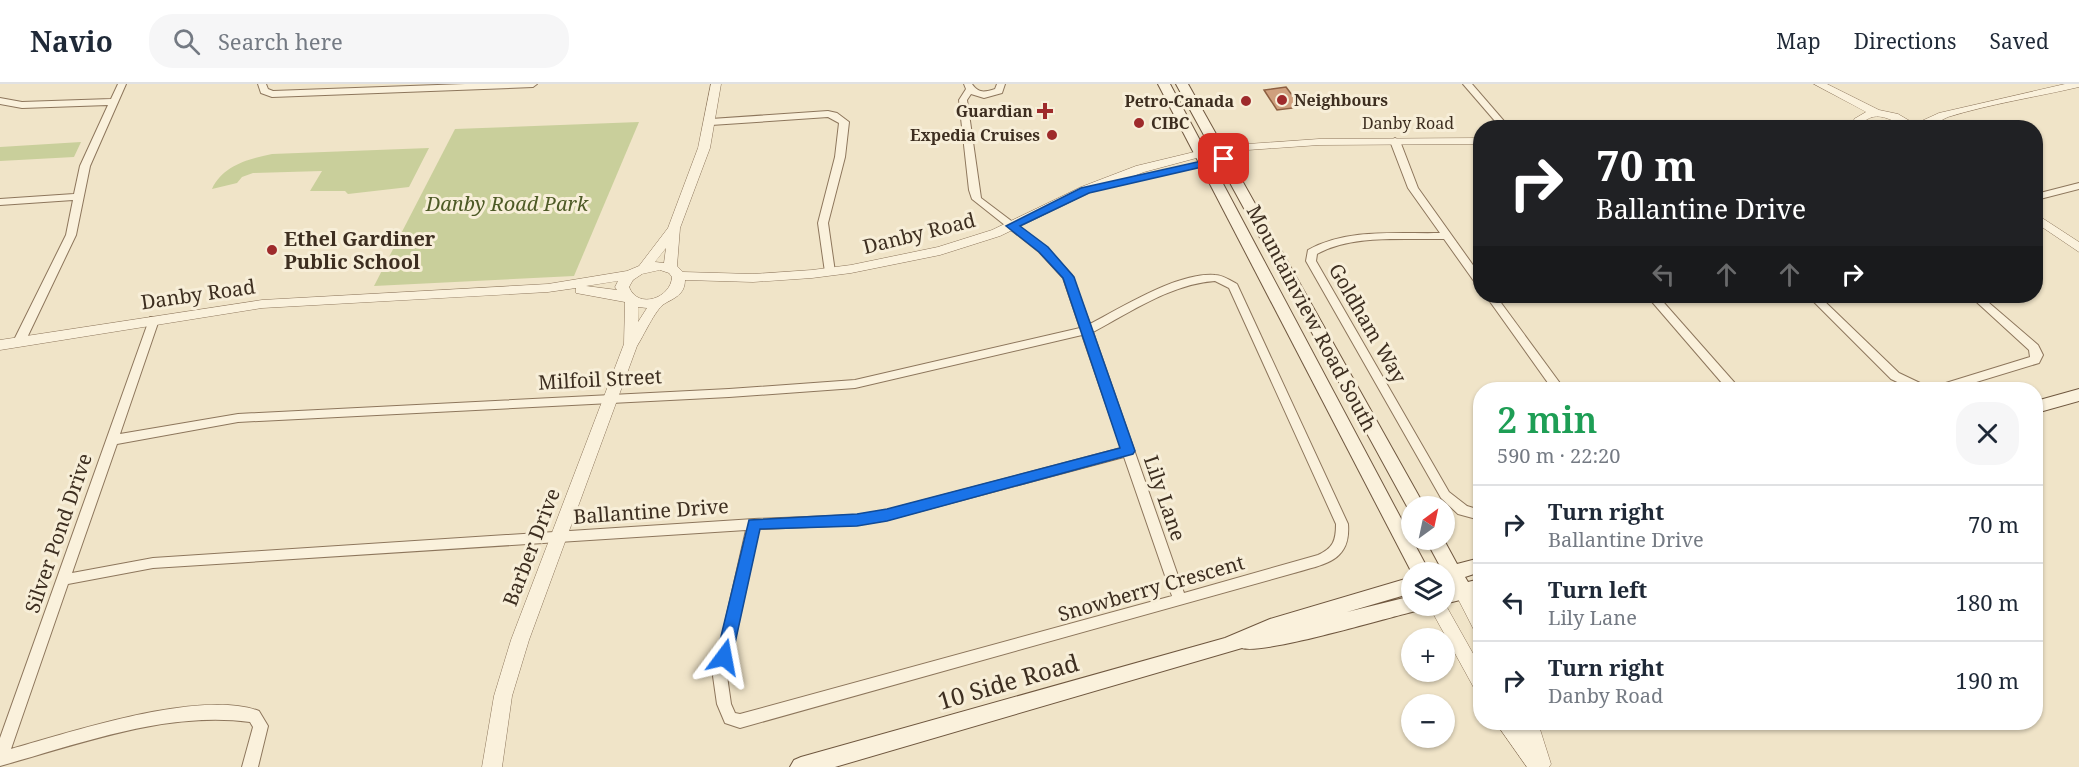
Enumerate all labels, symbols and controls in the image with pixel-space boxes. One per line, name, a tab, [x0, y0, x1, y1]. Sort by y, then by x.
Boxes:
search box	[149, 14, 569, 68]
text: Navio	[30, 22, 113, 60]
icon: search	[170, 25, 203, 58]
text: Search here	[218, 26, 343, 56]
text: Map	[1776, 27, 1821, 55]
text: Directions	[1854, 27, 1956, 55]
text: Saved	[1989, 27, 2049, 55]
place label: Neighbours	[1294, 89, 1388, 111]
place label: Petro-Canada	[1124, 90, 1234, 112]
marker: Neighbours	[1275, 93, 1289, 107]
marker: Petro-Canada	[1239, 94, 1253, 108]
place label: Guardian	[956, 100, 1033, 122]
marker: Guardian	[1038, 104, 1052, 118]
place label: CIBC	[1151, 112, 1190, 134]
street label: Danby Road	[1362, 112, 1454, 134]
marker: CIBC	[1132, 116, 1146, 130]
place label: Expedia Cruises	[910, 124, 1040, 146]
marker: Expedia Cruises	[1045, 128, 1059, 142]
pin	[1198, 133, 1249, 184]
text: 70 m	[1596, 136, 1696, 193]
icon: arrive	[1207, 142, 1240, 175]
icon: right	[1497, 144, 1575, 222]
park label: Danby Road Park	[425, 190, 589, 217]
text: Ballantine Drive	[1596, 190, 1806, 227]
street label: Mountainview Road South	[1241, 200, 1383, 436]
street label: Danby Road	[860, 206, 978, 260]
place label: Ethel Gardiner Public School	[284, 225, 436, 275]
marker: Ethel Gardiner Public School	[265, 243, 279, 257]
street label: Goldham Way	[1323, 258, 1414, 388]
icon: left	[1647, 258, 1680, 291]
icon: ahead	[1710, 258, 1743, 291]
icon: ahead	[1773, 258, 1806, 291]
icon: right	[1836, 258, 1869, 291]
street label: Danby Road	[139, 273, 257, 315]
street label: Milfoil Street	[537, 362, 663, 396]
text: 2 min	[1497, 395, 1598, 444]
button: close	[1956, 402, 2019, 465]
text: 590 m · 22:20	[1497, 442, 1620, 469]
street label: Silver Pond Drive	[18, 450, 98, 616]
street label: Lily Lane	[1138, 452, 1192, 544]
street label: Barber Drive	[496, 484, 566, 610]
street label: Ballantine Drive	[572, 492, 730, 530]
north arrow	[1401, 496, 1455, 550]
map controls	[1401, 496, 1455, 748]
text: Turn right	[1548, 496, 1664, 526]
icon: right	[1497, 508, 1530, 541]
text: 70 m	[1968, 509, 2019, 539]
text: Ballantine Drive	[1548, 526, 1704, 553]
street label: Snowberry Crescent	[1055, 548, 1247, 628]
button: layers	[1401, 562, 1455, 616]
text: Turn left	[1548, 574, 1647, 604]
icon: left	[1497, 586, 1530, 619]
text: 180 m	[1956, 587, 2019, 617]
text: Lily Lane	[1548, 604, 1637, 631]
position arrow	[692, 625, 756, 689]
button: +	[1401, 628, 1455, 682]
street label: 10 Side Road	[934, 645, 1083, 717]
text: Turn right	[1548, 652, 1664, 682]
icon: right	[1497, 664, 1530, 697]
text: 190 m	[1956, 665, 2019, 695]
text: Danby Road	[1548, 682, 1663, 709]
button: −	[1401, 694, 1455, 748]

